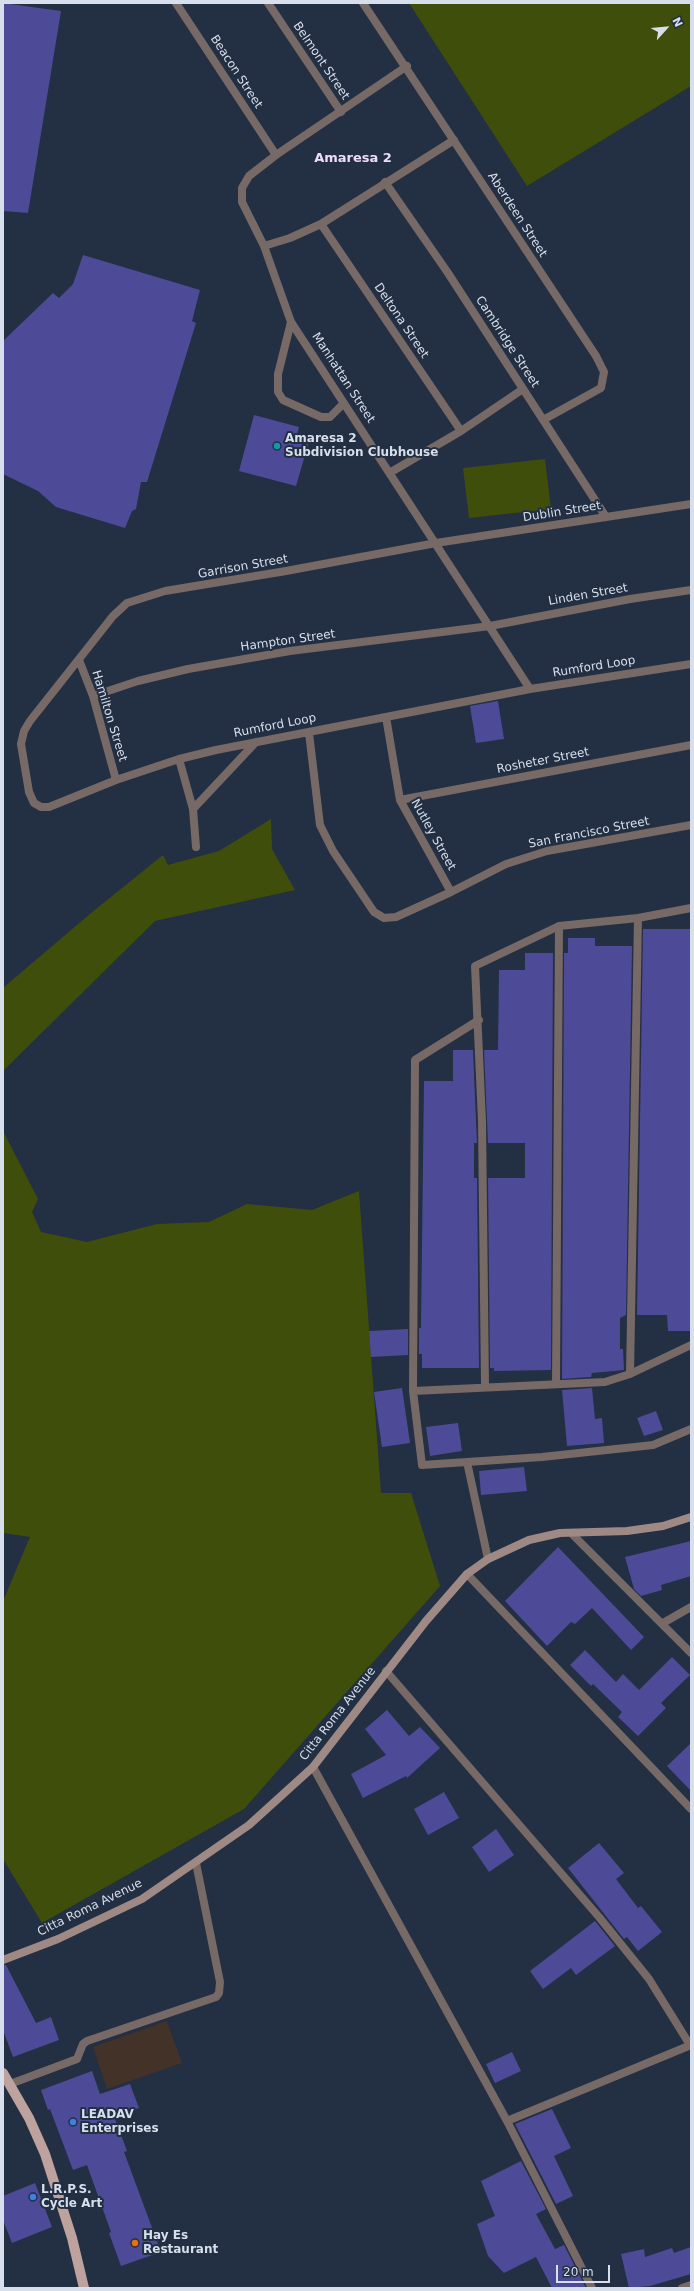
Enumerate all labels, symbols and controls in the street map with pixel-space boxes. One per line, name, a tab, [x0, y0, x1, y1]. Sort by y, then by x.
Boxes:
north arrow	[646, 8, 686, 48]
text: N	[669, 15, 685, 29]
street label: Belmont Street	[290, 19, 352, 103]
street label: Beacon Street	[207, 33, 265, 111]
district label: Amaresa 2	[314, 151, 392, 167]
street label: Aberdeen Street	[484, 170, 550, 260]
street label: Deltona Street	[371, 281, 431, 361]
street label: Cambridge Street	[472, 294, 542, 390]
street label: Manhattan Street	[308, 330, 378, 426]
place label: Amaresa 2 Subdivision Clubhouse	[285, 432, 438, 460]
marker: Amaresa 2 Subdivision Clubhouse	[272, 441, 282, 451]
street label: Dublin Street	[522, 499, 602, 525]
street label: Garrison Street	[197, 552, 289, 582]
street label: Linden Street	[547, 581, 629, 609]
street label: Hampton Street	[240, 627, 336, 655]
street label: Rumford Loop	[552, 653, 636, 681]
street label: Hamilton Street	[88, 669, 130, 763]
street label: Rumford Loop	[233, 711, 317, 741]
street label: Rosheter Street	[496, 745, 590, 777]
street label: Nutley Street	[407, 797, 459, 873]
street label: San Francisco Street	[527, 814, 651, 852]
street label: Citta Roma Avenue	[297, 1664, 379, 1764]
street label: Citta Roma Avenue	[35, 1876, 145, 1940]
place label: LEADAV Enterprises	[81, 2108, 159, 2136]
marker: LEADAV Enterprises	[68, 2117, 78, 2127]
place label: L.R.P.S. Cycle Art	[41, 2183, 102, 2211]
marker: L.R.P.S. Cycle Art	[28, 2192, 38, 2202]
place label: Hay Es Restaurant	[143, 2229, 218, 2257]
marker: Hay Es Restaurant	[130, 2238, 140, 2248]
scale bar	[558, 2257, 612, 2283]
text: 20 m	[563, 2265, 594, 2279]

